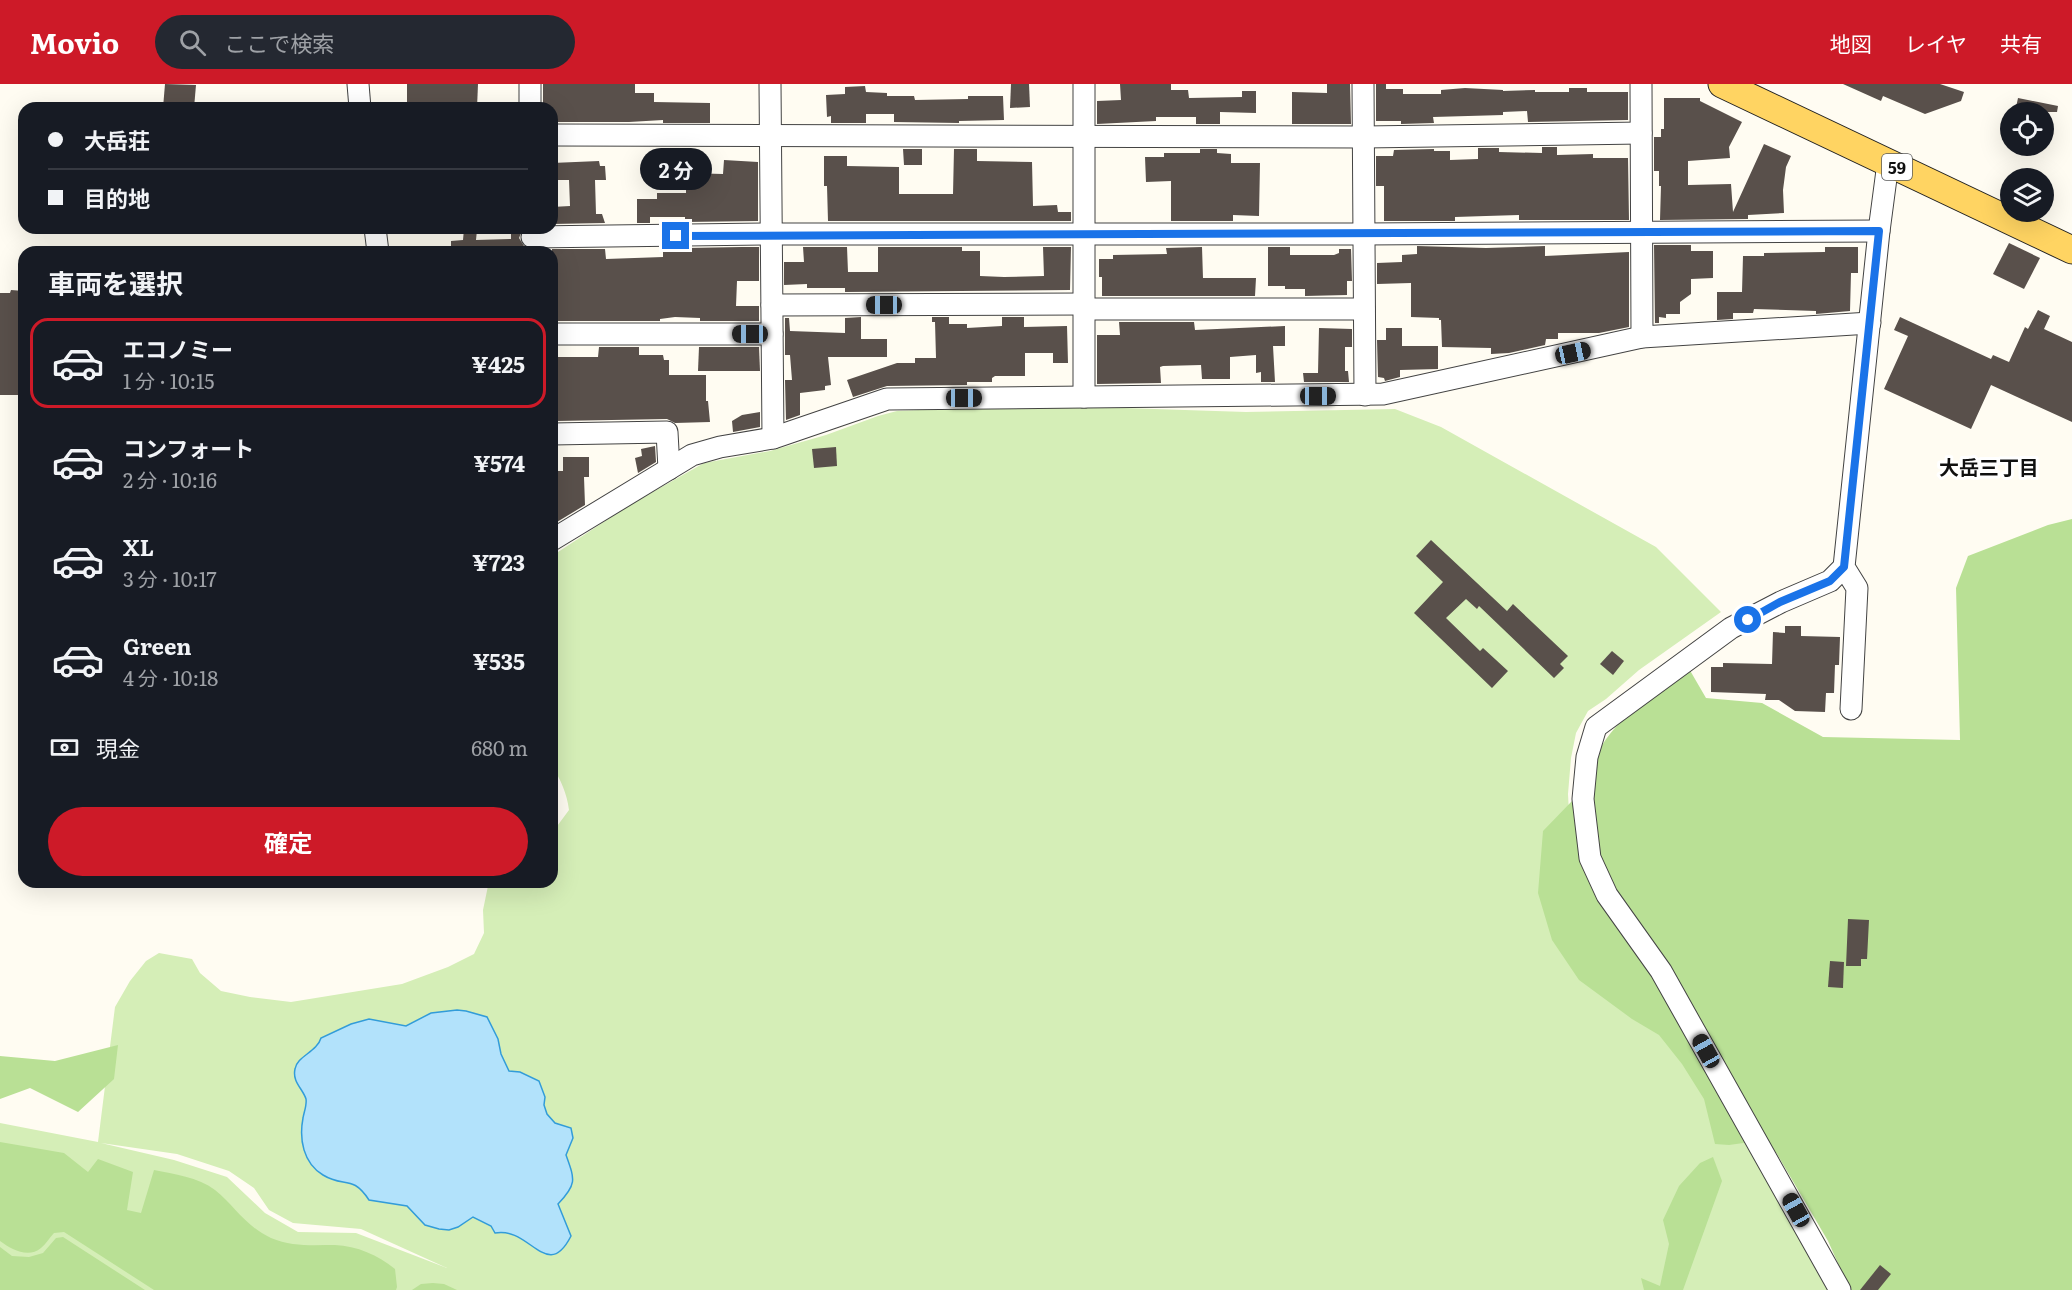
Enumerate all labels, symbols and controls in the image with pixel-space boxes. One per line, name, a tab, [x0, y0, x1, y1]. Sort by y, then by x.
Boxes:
search box	[155, 15, 575, 69]
text: Movio	[30, 21, 119, 63]
icon: search	[176, 26, 209, 59]
text: ここで検索	[224, 26, 334, 59]
text: 地図	[1830, 27, 1872, 58]
text: レイヤ	[1905, 27, 1967, 58]
text: 共有	[2000, 27, 2042, 58]
map controls	[2000, 102, 2054, 222]
button: locate	[2000, 102, 2054, 156]
text: 大岳荘	[84, 123, 150, 156]
callout: 2 分	[640, 149, 712, 191]
text: 2 分	[659, 154, 693, 184]
road number: 59	[1882, 154, 1912, 180]
button: layers	[2000, 168, 2054, 222]
text: 目的地	[84, 181, 150, 214]
route end	[662, 222, 689, 249]
text: 車両を選択	[48, 262, 183, 302]
car	[866, 296, 902, 314]
car	[732, 325, 768, 343]
text: エコノミー	[123, 332, 233, 365]
icon: car	[51, 336, 105, 390]
car	[1554, 340, 1592, 366]
text: ¥425	[472, 347, 525, 380]
text: 1 分 · 10:15	[123, 365, 214, 395]
car	[1300, 387, 1336, 405]
car	[946, 389, 982, 407]
text: コンフォート	[123, 431, 254, 464]
icon: car	[51, 435, 105, 489]
text: ¥574	[473, 446, 525, 479]
district label: 大岳三丁目	[1939, 451, 2039, 481]
text: 2 分 · 10:16	[123, 464, 217, 494]
text: XL	[123, 530, 154, 563]
icon: car	[51, 534, 105, 588]
text: ¥723	[472, 545, 525, 578]
text: 3 分 · 10:17	[123, 563, 217, 593]
route start	[1734, 606, 1761, 633]
text: Green	[123, 629, 192, 662]
icon: car	[51, 633, 105, 687]
text: ¥535	[473, 644, 525, 677]
text: 4 分 · 10:18	[123, 662, 218, 692]
icon: cash	[48, 731, 81, 764]
text: 現金	[96, 731, 140, 764]
text: 680 m	[471, 732, 528, 762]
button: 確定	[48, 807, 528, 876]
car	[1689, 1031, 1723, 1071]
car	[1779, 1190, 1813, 1230]

